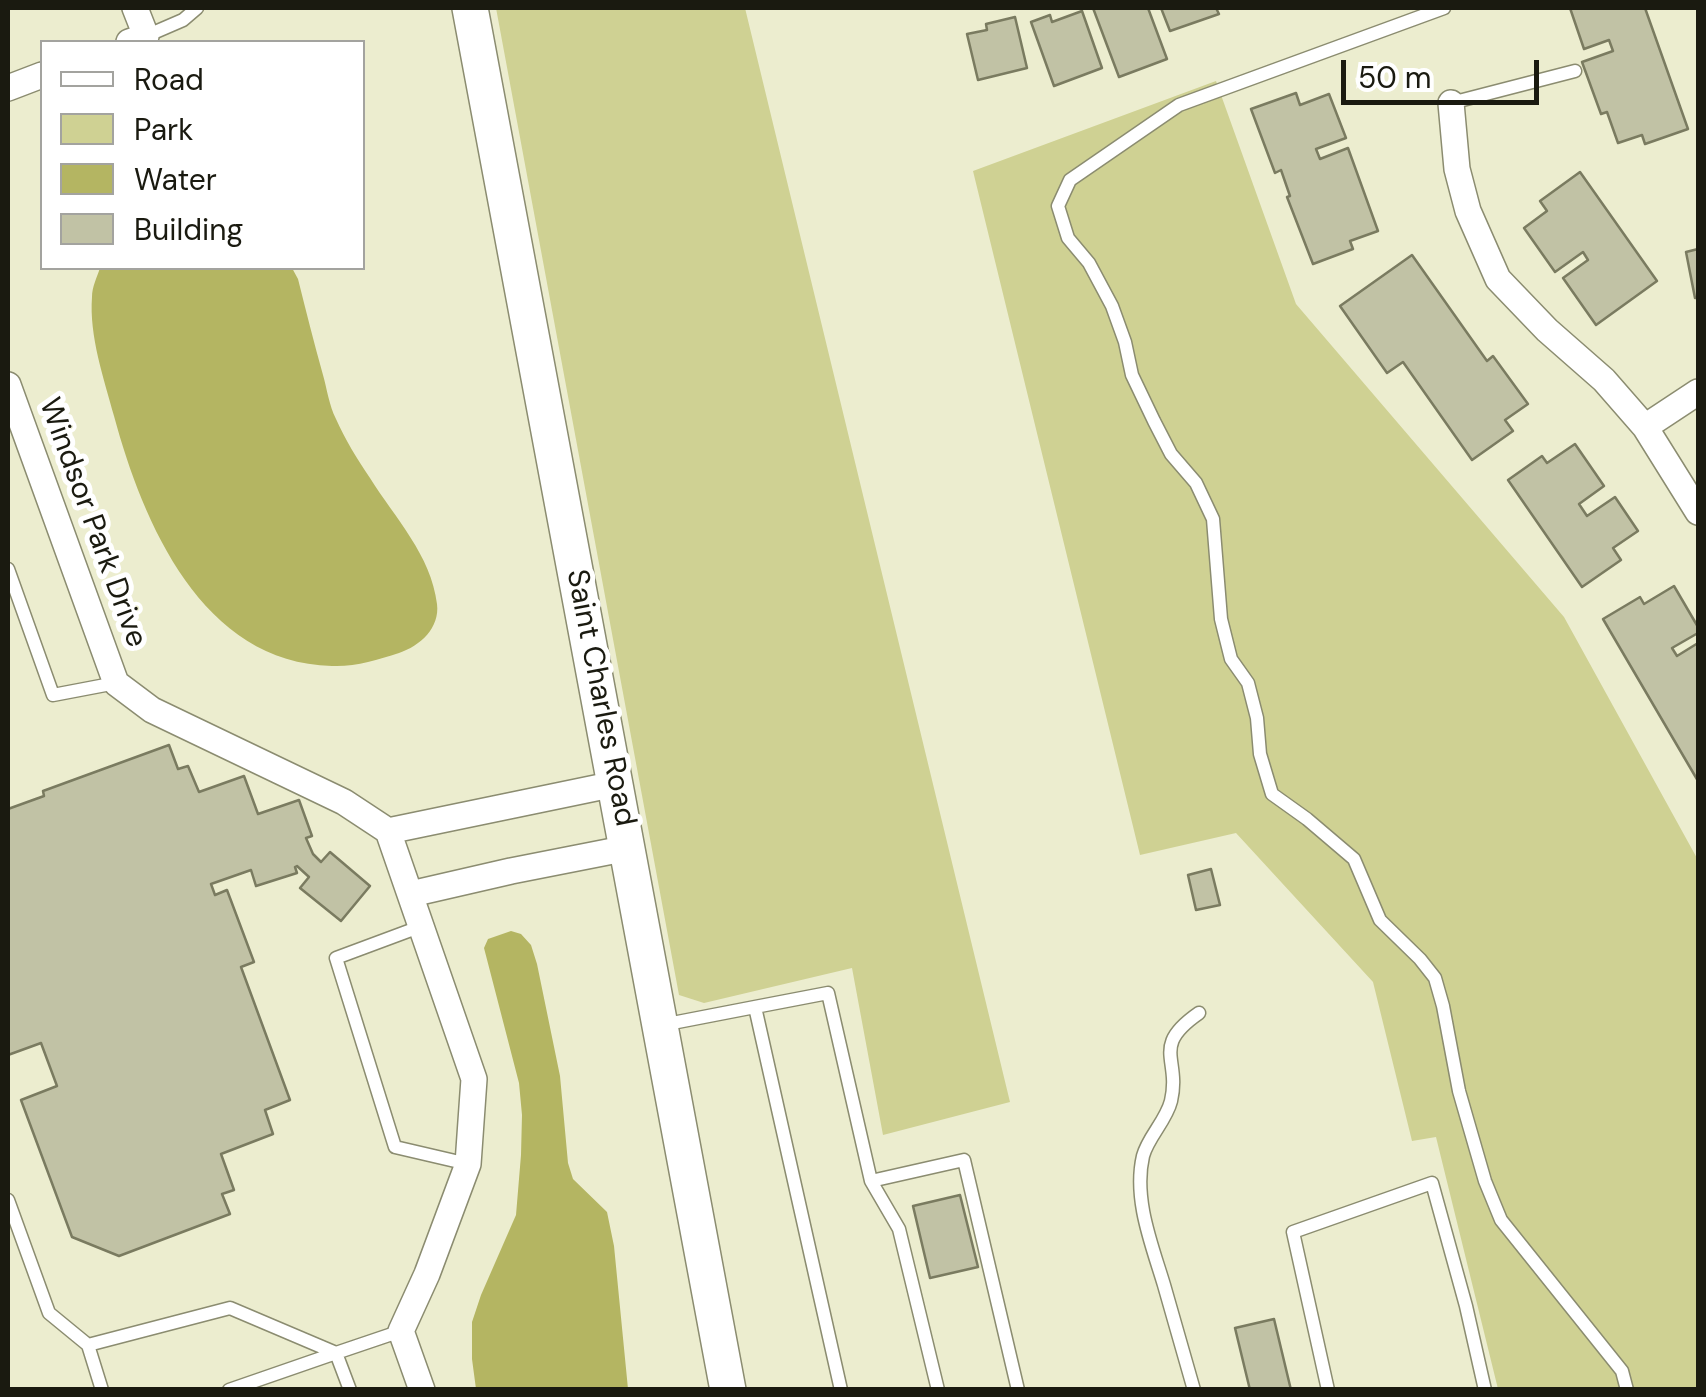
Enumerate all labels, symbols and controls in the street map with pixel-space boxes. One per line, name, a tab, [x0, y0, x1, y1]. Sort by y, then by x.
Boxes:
legend	[40, 40, 365, 270]
scale bar	[1346, 40, 1544, 102]
text: 50 m	[1358, 58, 1432, 97]
text: Road	[134, 60, 204, 99]
text: Park	[134, 110, 193, 149]
text: Water	[134, 160, 217, 199]
text: Building	[134, 210, 243, 249]
street label: Windsor Park Drive	[30, 394, 154, 652]
street label: Saint Charles Road	[557, 567, 643, 829]

